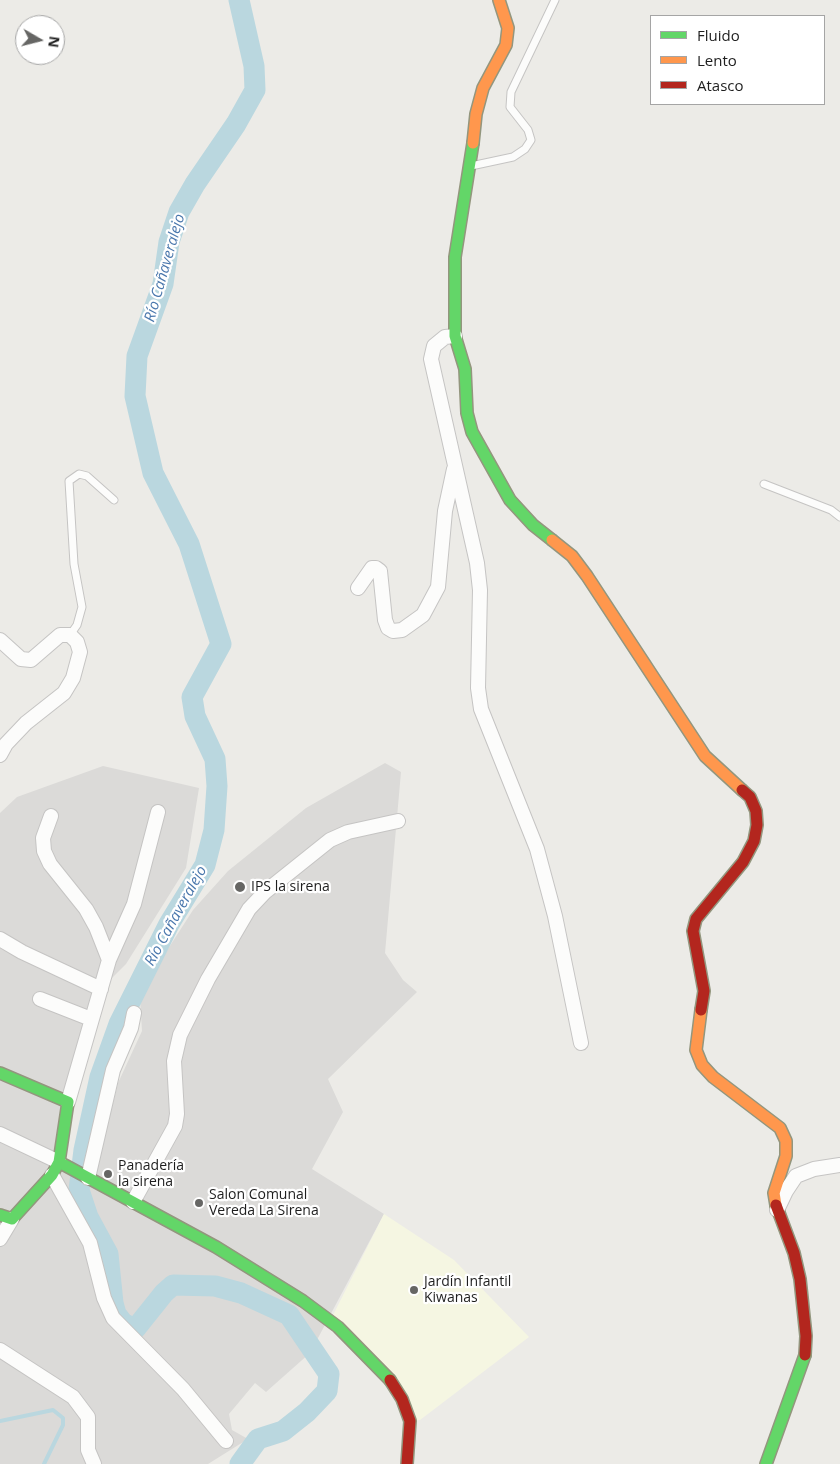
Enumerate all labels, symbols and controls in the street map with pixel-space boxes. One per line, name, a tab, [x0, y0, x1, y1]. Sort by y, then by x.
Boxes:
north arrow	[15, 15, 65, 65]
legend	[650, 15, 825, 105]
text: Fluido	[697, 25, 740, 45]
text: N	[44, 35, 65, 49]
text: Lento	[697, 50, 737, 70]
text: Atasco	[697, 75, 744, 95]
water label: Río Cañaveralejo	[141, 212, 189, 324]
water label: Río Cañaveralejo	[141, 863, 211, 969]
place label: IPS la sirena	[251, 879, 330, 895]
marker: IPS la sirena	[233, 880, 247, 894]
place label: Panadería la sirena	[118, 1158, 184, 1190]
marker: Panadería la sirena	[102, 1168, 114, 1180]
place label: Salon Comunal Vereda La Sirena	[209, 1187, 319, 1220]
marker: Salon Comunal Vereda La Sirena	[193, 1197, 205, 1209]
place label: Jardín Infantil Kiwanas	[424, 1274, 511, 1306]
marker: Jardín Infantil Kiwanas	[408, 1284, 420, 1296]

